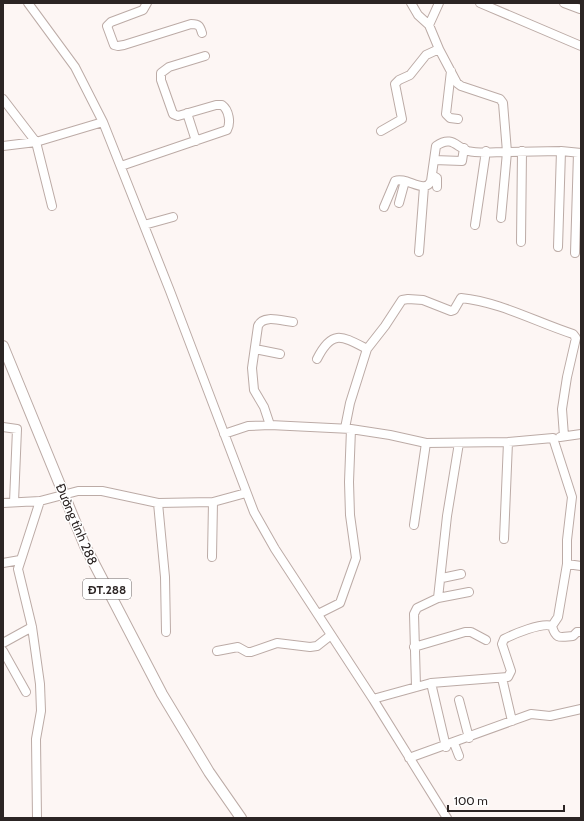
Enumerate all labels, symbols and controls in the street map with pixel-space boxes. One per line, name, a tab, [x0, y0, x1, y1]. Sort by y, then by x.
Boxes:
street label: Đường tỉnh 288	[53, 481, 101, 567]
road number: ĐT.288	[83, 579, 131, 599]
scale bar	[448, 787, 564, 813]
text: 100 m	[454, 793, 488, 808]

